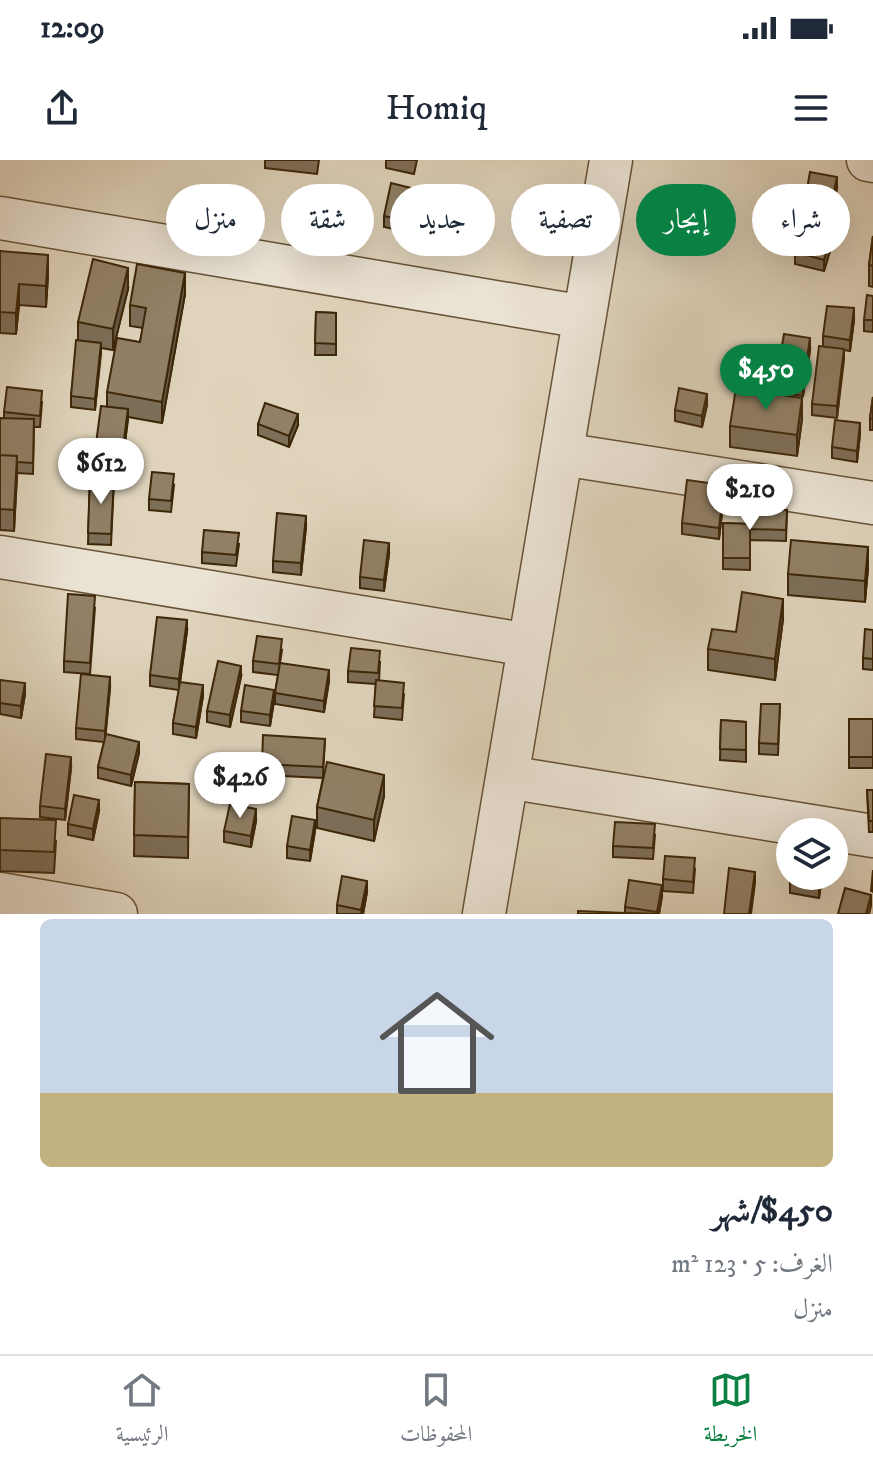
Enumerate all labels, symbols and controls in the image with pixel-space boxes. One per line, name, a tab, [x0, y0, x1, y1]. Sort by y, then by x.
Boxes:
text: 12:09	[40, 10, 105, 47]
icon: share	[40, 86, 84, 130]
text: Homiq	[386, 86, 487, 131]
icon: menu	[789, 86, 833, 130]
chip: منزل	[166, 184, 265, 256]
chip: شقة	[281, 184, 374, 256]
chip: جديد	[390, 184, 495, 256]
chip: تصفية	[511, 184, 620, 256]
chip: إيجار	[636, 184, 736, 256]
chip: شراء	[752, 184, 850, 256]
pin: $450	[719, 344, 813, 412]
text: $450	[738, 353, 794, 386]
pin: $612	[54, 438, 148, 506]
text: $612	[76, 447, 126, 480]
pin: $210	[703, 464, 797, 532]
text: $210	[725, 473, 775, 506]
pin: $426	[193, 752, 287, 820]
text: $426	[212, 761, 268, 794]
map controls	[776, 818, 848, 890]
button: layers	[776, 818, 848, 890]
icon: home	[365, 971, 509, 1115]
text: $450/شهر	[712, 1190, 833, 1232]
text: الغرف: 5 · 123 m²	[671, 1248, 833, 1281]
text: منزل	[793, 1293, 833, 1326]
tab: الرئيسية	[116, 1368, 169, 1455]
tab: المحفوظات	[400, 1368, 472, 1455]
tab: الخريطة	[704, 1368, 757, 1455]

